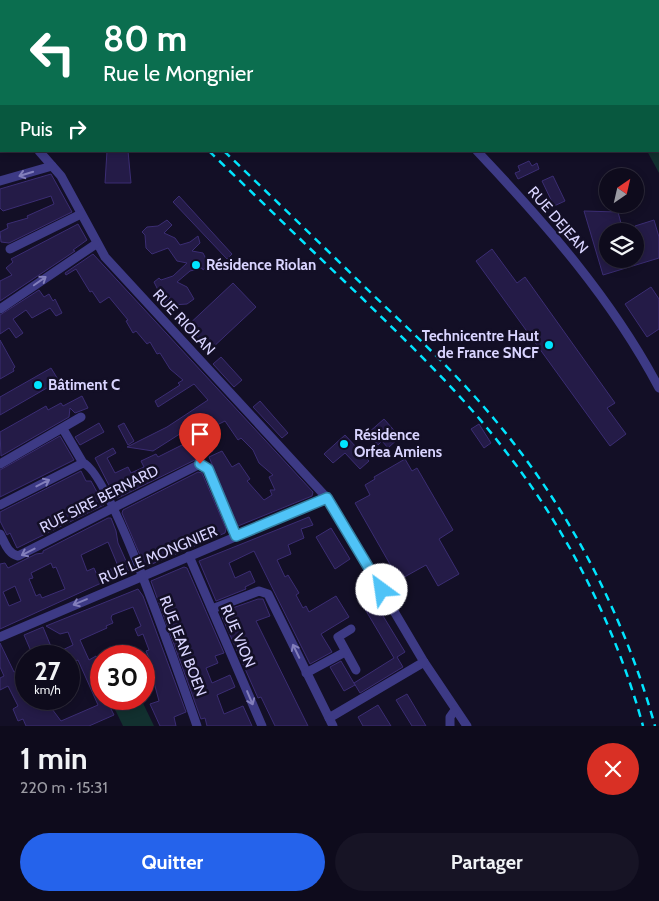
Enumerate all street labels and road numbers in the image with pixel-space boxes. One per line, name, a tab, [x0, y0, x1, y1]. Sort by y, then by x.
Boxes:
street label: RUE DEJEAN	[524, 183, 592, 257]
street label: RUE RIOLAN	[149, 285, 219, 359]
street label: RUE SIRE BERNARD	[37, 461, 162, 537]
street label: RUE LE MONGNIER	[96, 522, 220, 588]
street label: RUE JEAN BOEN	[156, 593, 210, 699]
street label: RUE VION	[217, 602, 259, 670]

